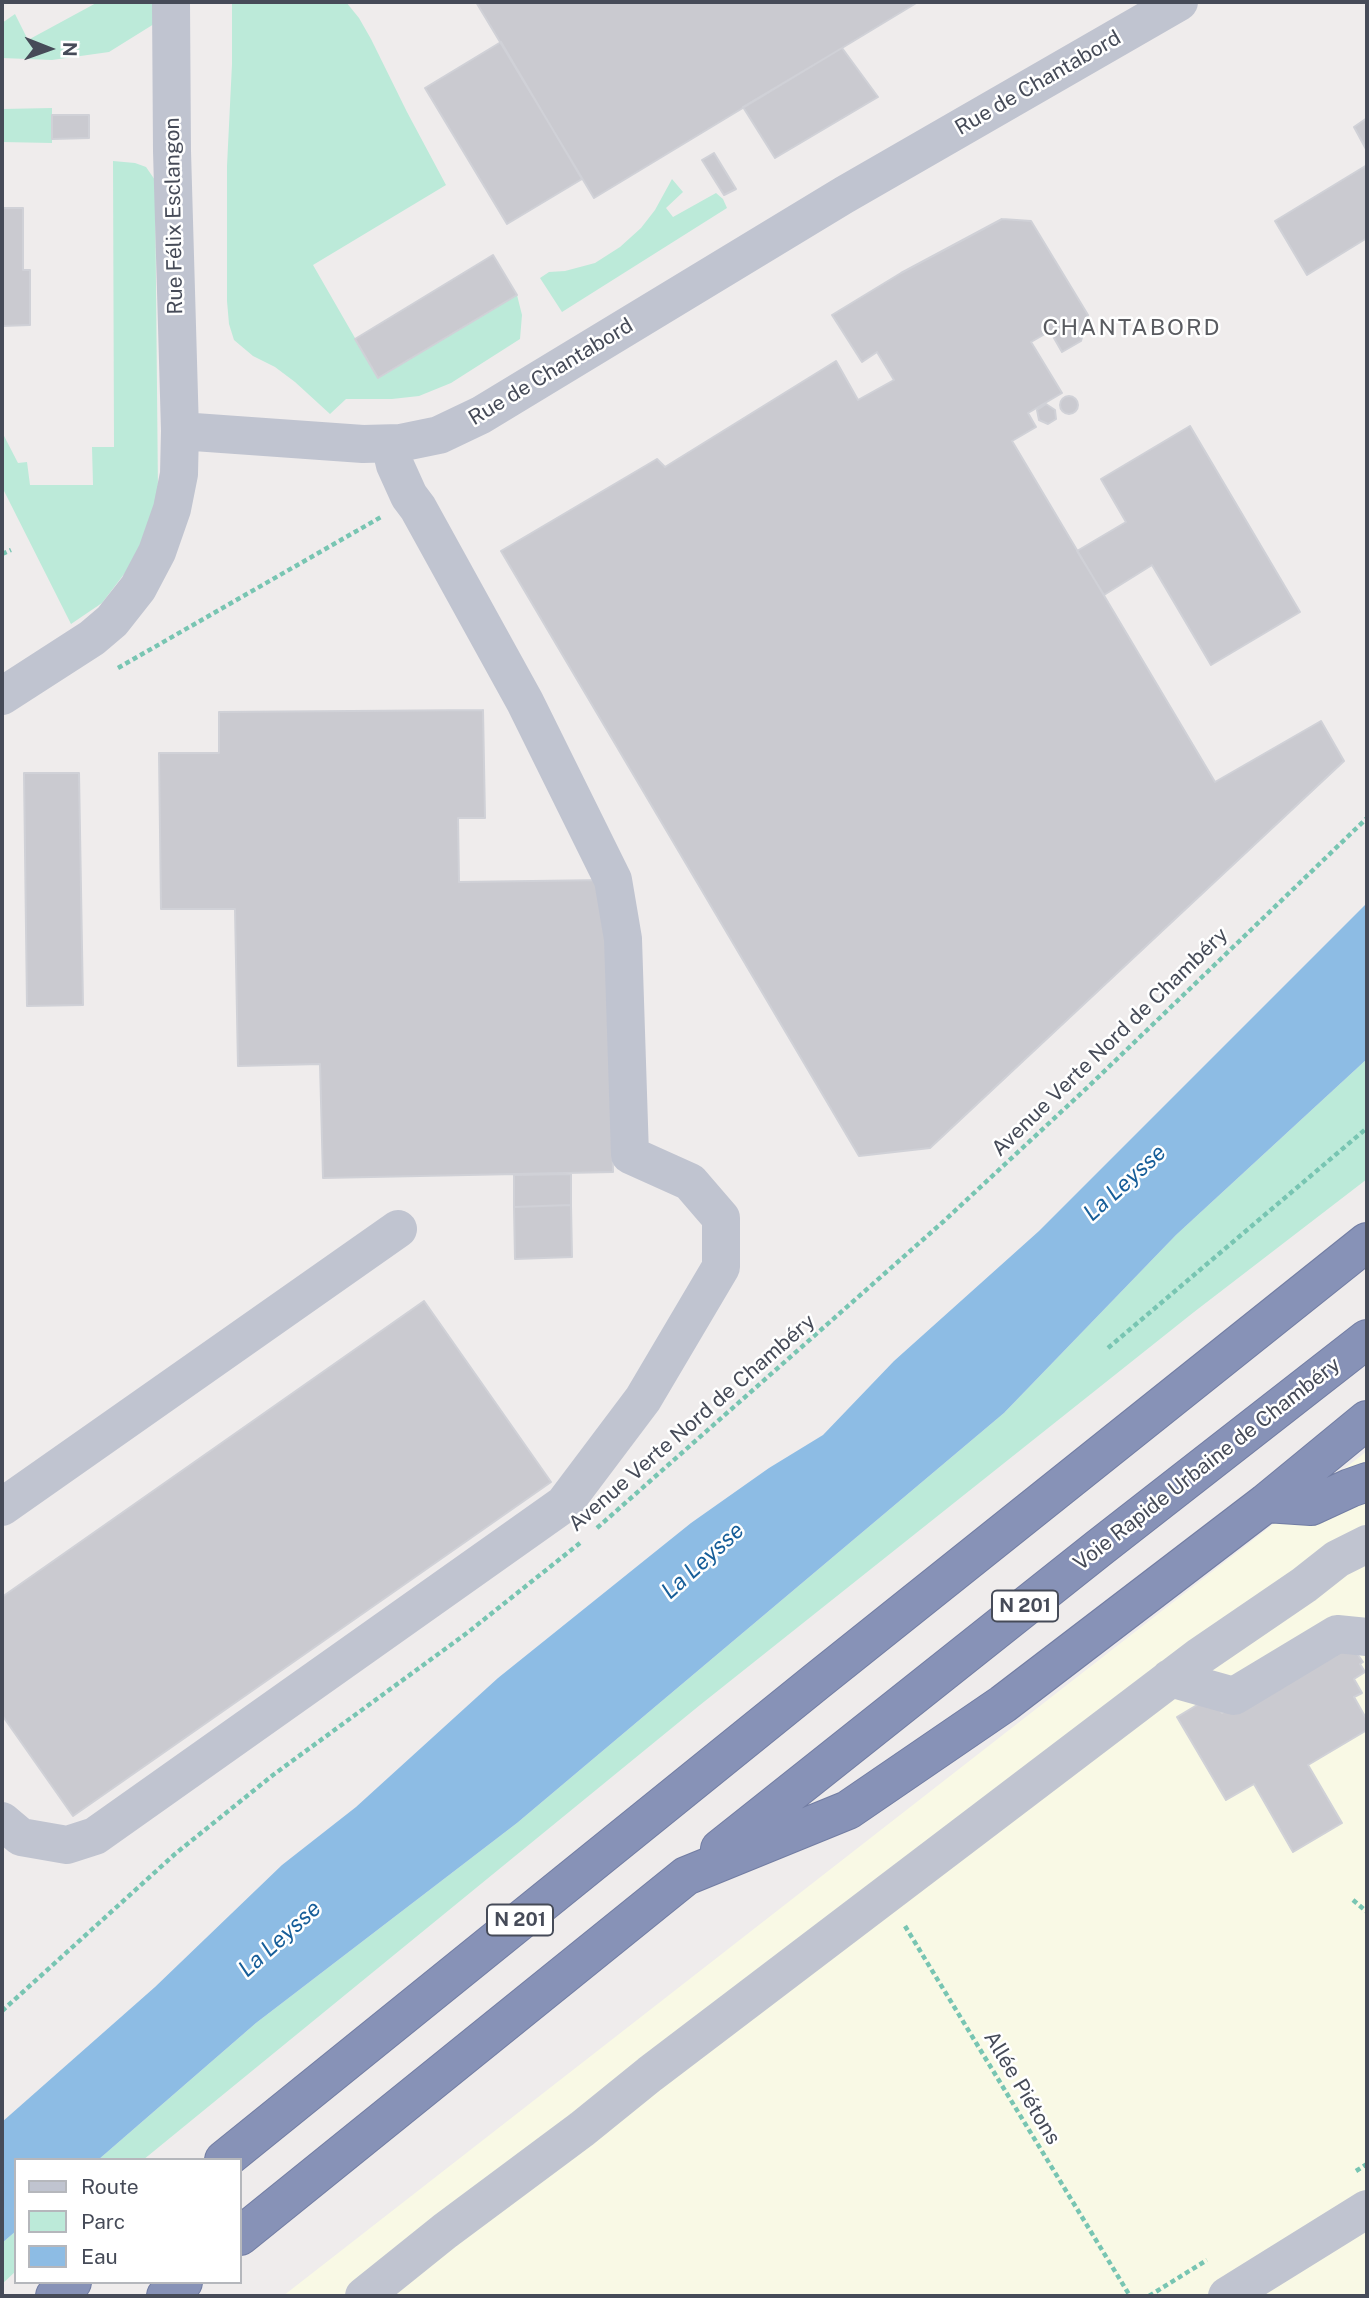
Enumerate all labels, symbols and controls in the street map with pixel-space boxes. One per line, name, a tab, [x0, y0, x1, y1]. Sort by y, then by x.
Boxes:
north arrow	[14, 14, 84, 84]
street label: Rue de Chantabord	[951, 25, 1125, 141]
text: N	[59, 42, 81, 57]
street label: Rue Félix Esclangon	[160, 117, 188, 315]
street label: Rue de Chantabord	[464, 313, 638, 431]
district label: CHANTABORD	[1044, 314, 1220, 342]
street label: Avenue Verte Nord de Chambéry	[987, 922, 1233, 1162]
water label: La Leysse	[1078, 1139, 1172, 1227]
street label: Avenue Verte Nord de Chambéry	[564, 1309, 820, 1537]
street label: Voie Rapide Urbaine de Chambéry	[1069, 1352, 1345, 1576]
water label: La Leysse	[656, 1517, 750, 1605]
road number: N 201	[992, 1590, 1058, 1622]
water label: La Leysse	[233, 1895, 327, 1983]
road number: N 201	[487, 1904, 553, 1936]
street label: Allée Piétons	[978, 2027, 1066, 2149]
legend	[14, 2158, 242, 2284]
text: Route	[81, 2174, 139, 2199]
text: Parc	[81, 2209, 125, 2234]
text: Eau	[81, 2244, 118, 2269]

